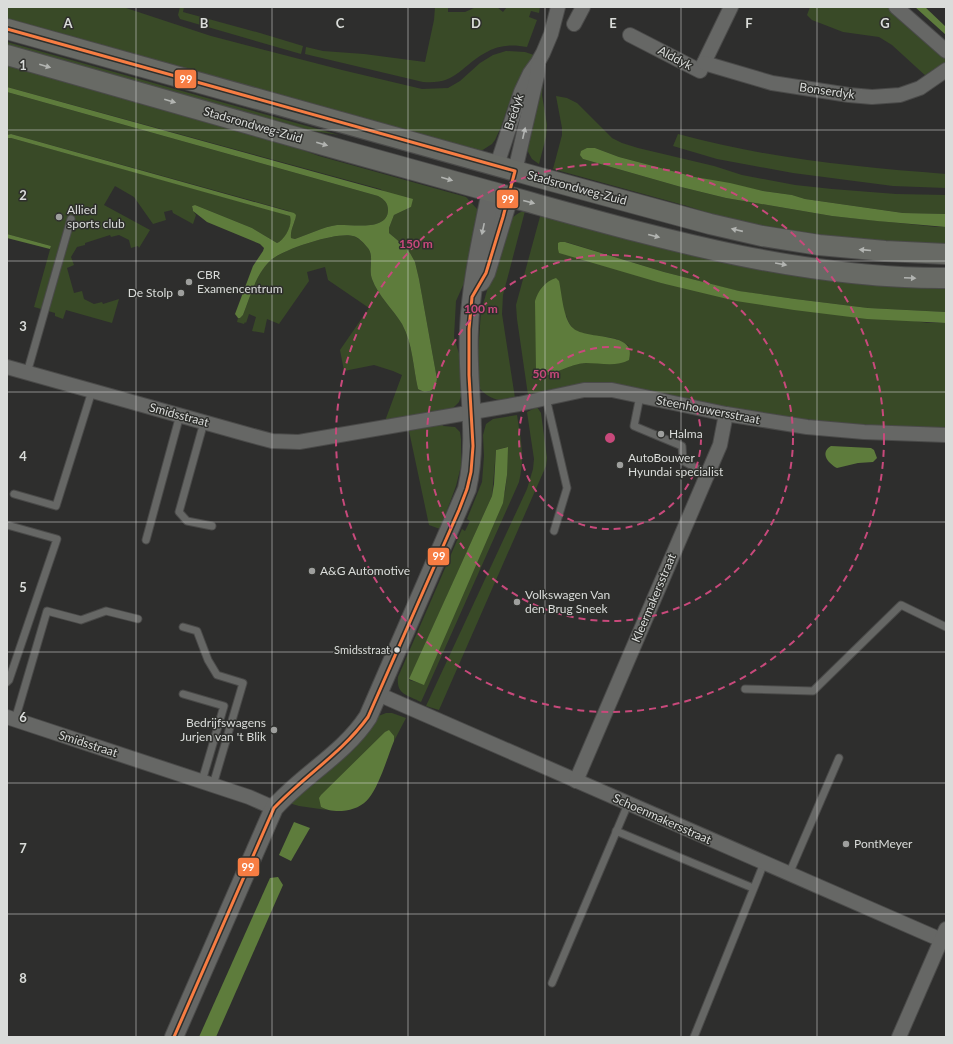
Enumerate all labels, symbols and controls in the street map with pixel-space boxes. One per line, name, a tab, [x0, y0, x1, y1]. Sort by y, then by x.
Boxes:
text: A	[62, 15, 73, 31]
text: B	[200, 15, 209, 31]
text: C	[336, 15, 345, 31]
text: D	[471, 15, 481, 31]
text: E	[609, 15, 617, 31]
text: F	[745, 15, 753, 31]
text: G	[880, 15, 890, 31]
street label: Alddyk	[656, 42, 696, 73]
text: 1	[19, 57, 27, 73]
one-way arrow	[39, 63, 51, 69]
line badge: 99	[174, 69, 197, 89]
text: 99	[180, 72, 192, 85]
street label: Bonserdyk	[798, 79, 857, 102]
street label: Brédyk	[501, 91, 527, 132]
one-way arrow	[164, 98, 176, 104]
street label: Stadsrondweg-Zuid	[202, 103, 304, 146]
one-way arrow	[521, 127, 527, 139]
one-way arrow	[316, 141, 328, 147]
street label: Stadsrondweg-Zuid	[526, 167, 628, 208]
one-way arrow	[441, 176, 453, 182]
text: 2	[19, 187, 27, 203]
line badge: 99	[496, 189, 519, 209]
text: 99	[502, 192, 514, 205]
one-way arrow	[523, 199, 535, 205]
place label: Allied sports club	[67, 202, 125, 231]
marker: Allied sports club	[54, 212, 64, 222]
one-way arrow	[480, 223, 486, 236]
one-way arrow	[731, 227, 743, 233]
one-way arrow	[648, 233, 660, 239]
text: 150 m	[399, 236, 433, 251]
one-way arrow	[859, 246, 871, 253]
one-way arrow	[775, 261, 787, 267]
place label: CBR Examencentrum	[197, 267, 283, 296]
one-way arrow	[904, 274, 916, 281]
marker: CBR Examencentrum	[184, 277, 194, 287]
place label: De Stolp	[128, 285, 173, 300]
marker: De Stolp	[176, 288, 186, 298]
text: 100 m	[464, 301, 498, 316]
text: 3	[19, 318, 27, 334]
text: 50 m	[533, 366, 559, 381]
street label: Steenhouwersstraat	[655, 392, 762, 427]
street label: Smidsstraat	[148, 399, 211, 430]
place label: Halma	[669, 426, 703, 441]
marker: Halma	[656, 429, 666, 439]
centre of rings	[603, 431, 617, 445]
text: 4	[19, 448, 27, 464]
place label: AutoBouwer Hyundai specialist	[628, 450, 724, 479]
marker: AutoBouwer Hyundai specialist	[615, 460, 625, 470]
line badge: 99	[427, 547, 450, 566]
text: 99	[433, 549, 445, 562]
street label: Kleermakersstraat	[628, 550, 679, 645]
place label: A&G Automotive	[320, 563, 410, 578]
marker: A&G Automotive	[307, 566, 317, 576]
text: 5	[19, 579, 27, 595]
place label: Volkswagen Van den Brug Sneek	[525, 587, 610, 616]
marker: Volkswagen Van den Brug Sneek	[512, 597, 522, 607]
place label: Smidsstraat	[334, 643, 390, 656]
marker: Smidsstraat	[392, 645, 402, 655]
text: 6	[19, 709, 27, 725]
place label: Bedrijfswagens Jurjen van 't Blik	[180, 715, 267, 744]
marker: Bedrijfswagens Jurjen van 't Blik	[269, 725, 279, 735]
street label: Smidsstraat	[57, 727, 120, 760]
street label: Schoenmakersstraat	[611, 790, 714, 847]
place label: PontMeyer	[854, 836, 913, 851]
marker: PontMeyer	[841, 839, 851, 849]
text: 7	[19, 840, 27, 856]
line badge: 99	[237, 857, 260, 877]
text: 99	[242, 860, 254, 873]
text: 8	[19, 970, 27, 986]

